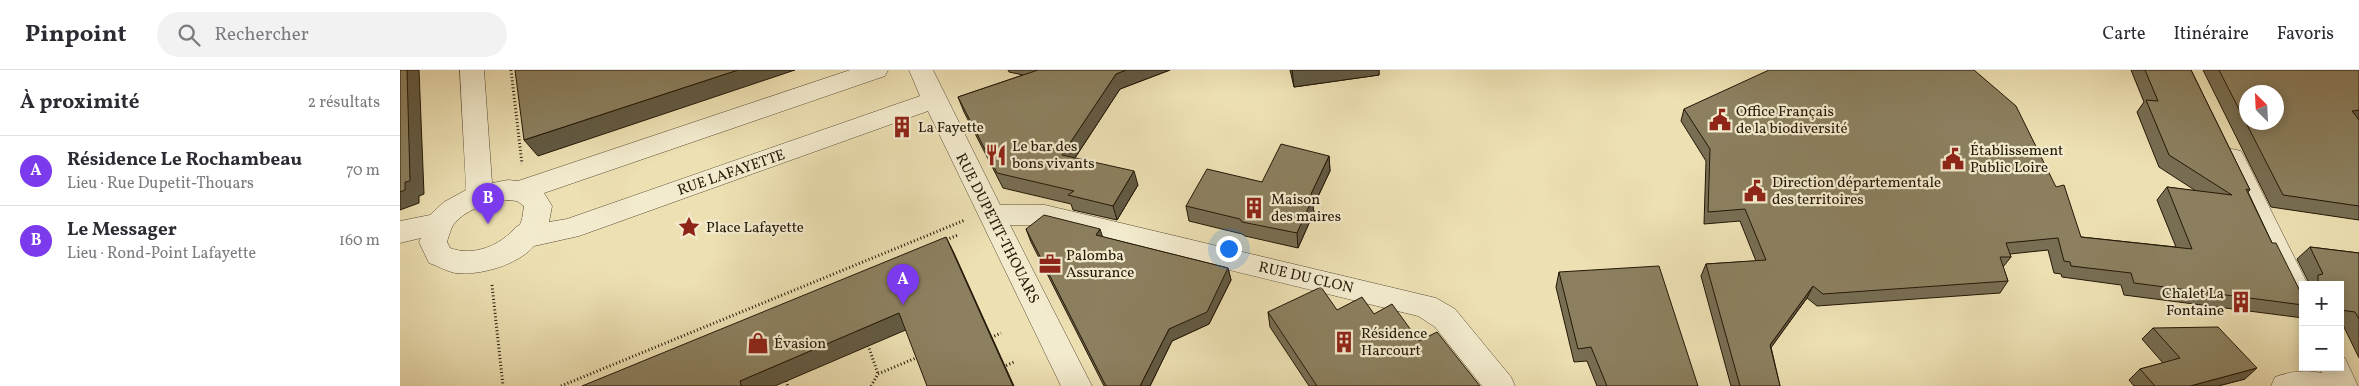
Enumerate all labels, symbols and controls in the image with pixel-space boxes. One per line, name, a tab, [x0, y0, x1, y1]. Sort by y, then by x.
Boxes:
search box	[157, 12, 507, 57]
text: Pinpoint	[25, 18, 127, 52]
icon: search	[175, 21, 203, 49]
text: Rechercher	[215, 22, 309, 48]
text: Carte	[2102, 22, 2145, 47]
text: Itinéraire	[2173, 22, 2249, 47]
text: Favoris	[2277, 22, 2334, 47]
north arrow	[2239, 85, 2284, 130]
text: À proximité	[20, 88, 139, 117]
text: 2 résultats	[307, 92, 380, 114]
place label: Office Français de la biodiversité	[1736, 102, 1848, 140]
public building icon: Office Français de la biodiversité	[1707, 107, 1733, 133]
building icon: La Fayette	[889, 114, 915, 140]
place label: La Fayette	[918, 118, 984, 139]
place label: Le bar des bons vivants	[1012, 137, 1095, 175]
place label: Établissement Public Loire	[1970, 141, 2063, 179]
restaurant icon: Le bar des bons vivants	[983, 142, 1009, 168]
street label: RUE LAFAYETTE	[675, 145, 788, 202]
public building icon: Établissement Public Loire	[1940, 146, 1966, 172]
text: Résidence Le Rochambeau	[67, 147, 302, 173]
street label: RUE DUPETIT-THOUARS	[950, 150, 1044, 307]
text: A	[30, 160, 42, 182]
text: 70 m	[346, 160, 380, 182]
text: Lieu · Rue Dupetit-Thouars	[67, 173, 254, 195]
place label: Direction départementale des territoires	[1772, 173, 1941, 211]
public building icon: Direction départementale des territoires	[1742, 178, 1768, 204]
pin: B	[472, 183, 504, 224]
place label: Maison des maires	[1271, 190, 1341, 228]
building icon: Maison des maires	[1241, 195, 1267, 221]
place icon: Place Lafayette	[676, 214, 702, 240]
text: Le Messager	[67, 217, 177, 243]
place label: Place Lafayette	[706, 218, 804, 239]
text: B	[31, 230, 41, 252]
text: 160 m	[339, 230, 380, 252]
your location	[1216, 236, 1242, 262]
text: Lieu · Rond-Point Lafayette	[67, 243, 256, 265]
place label: Palomba Assurance	[1066, 246, 1134, 284]
office icon: Palomba Assurance	[1037, 251, 1063, 277]
street label: RUE DU CLON	[1256, 257, 1355, 300]
pin: A	[887, 264, 919, 305]
map controls	[2299, 281, 2344, 371]
button: +	[2299, 281, 2344, 326]
place label: Chalet La Fontaine	[2162, 284, 2224, 322]
building icon: Chalet La Fontaine	[2228, 289, 2254, 315]
place label: Résidence Harcourt	[1361, 324, 1427, 362]
button: −	[2299, 326, 2344, 371]
building icon: Résidence Harcourt	[1331, 329, 1357, 355]
shop icon: Évasion	[745, 330, 771, 356]
place label: Évasion	[774, 334, 826, 355]

